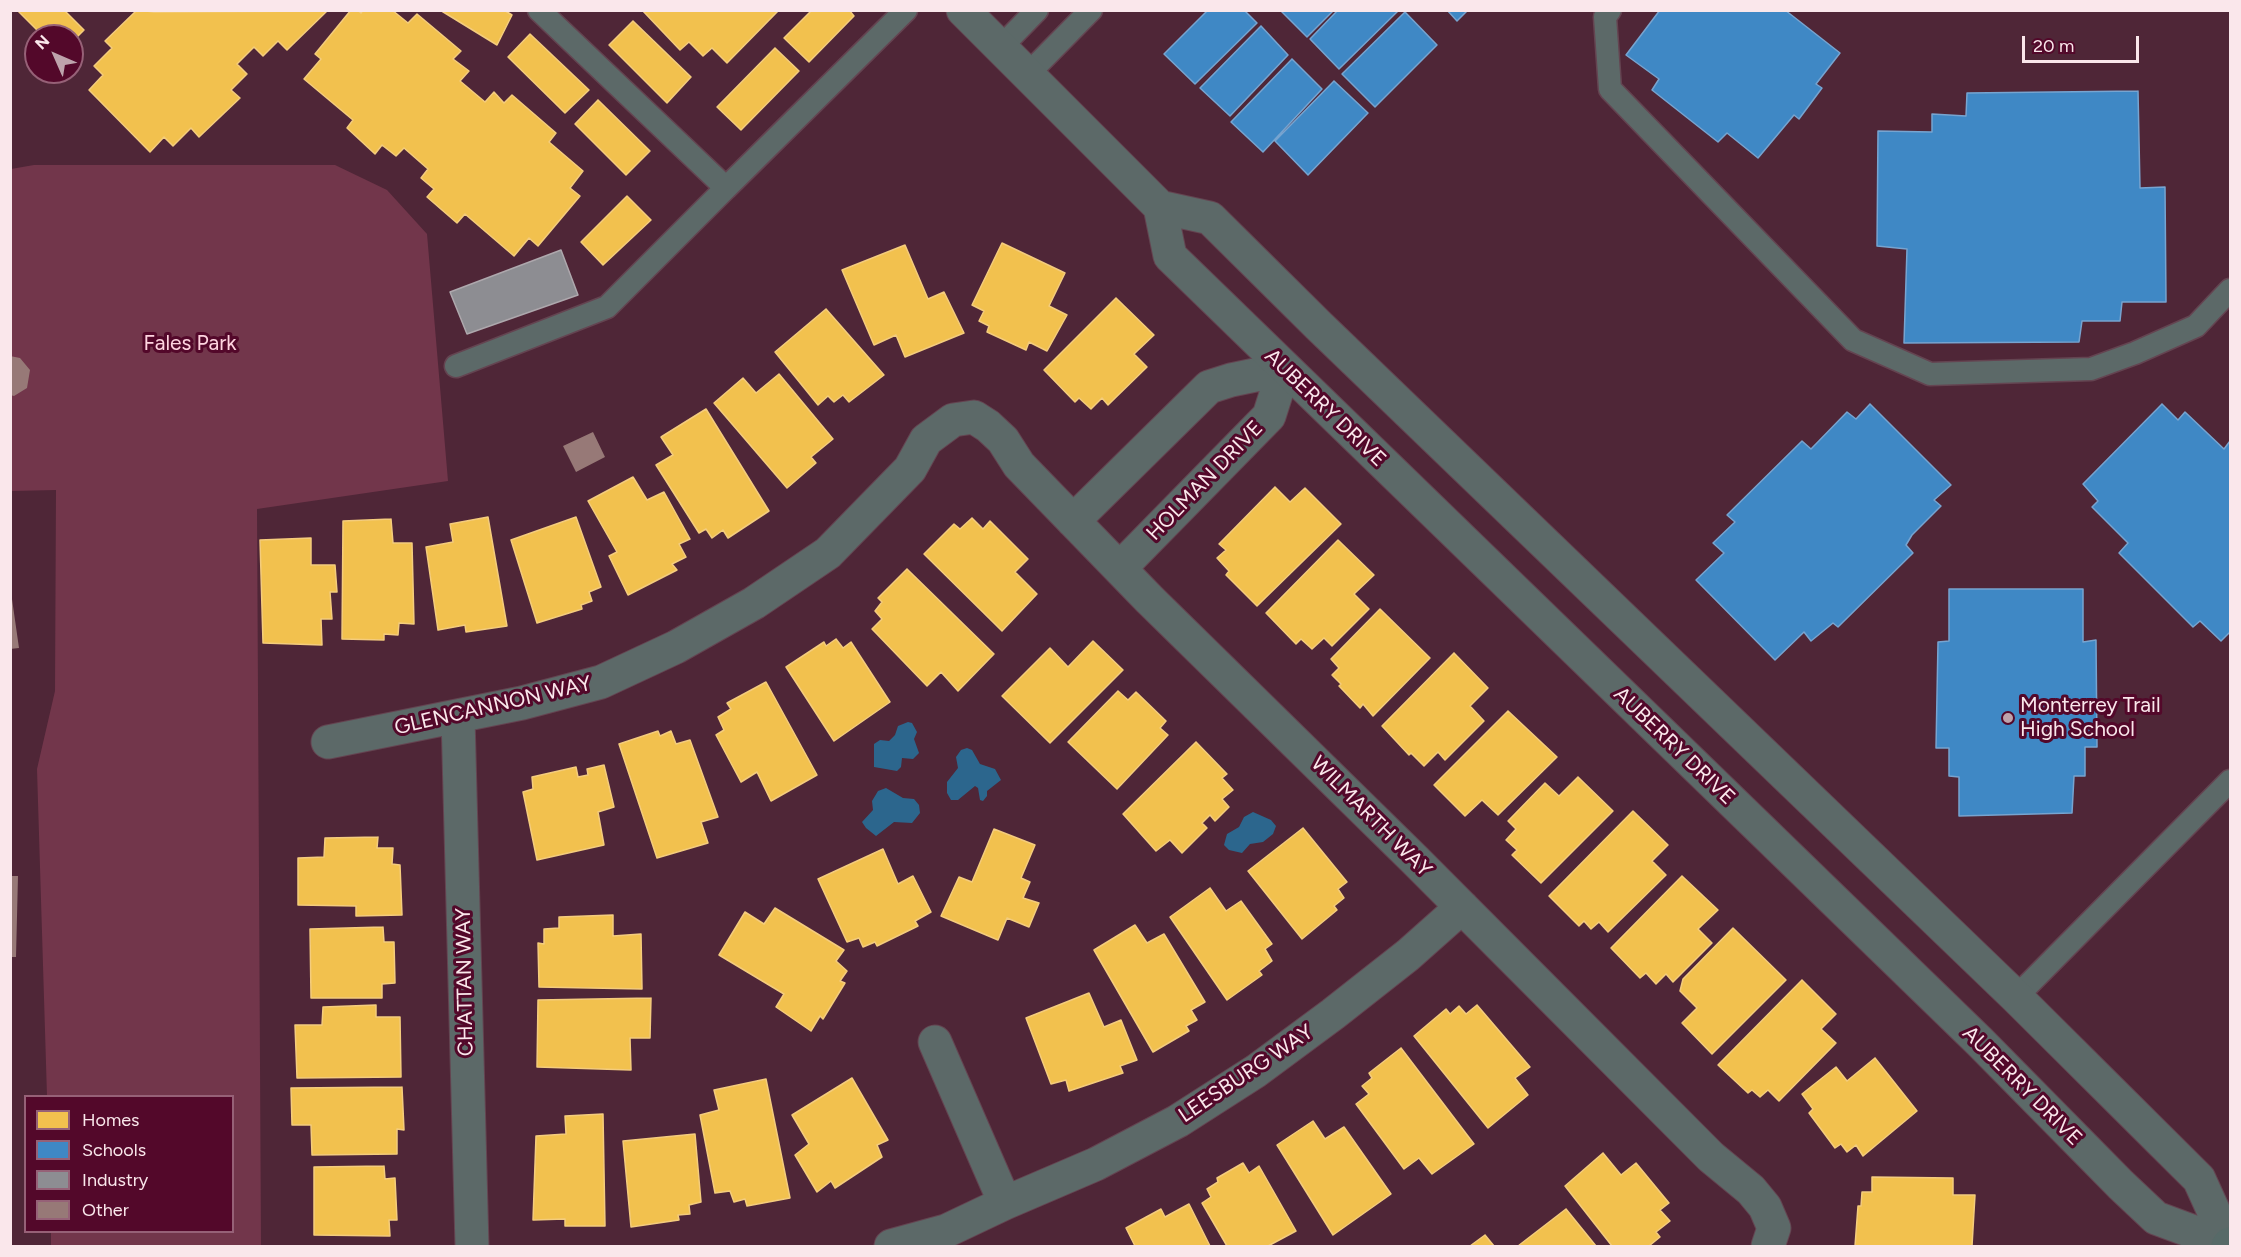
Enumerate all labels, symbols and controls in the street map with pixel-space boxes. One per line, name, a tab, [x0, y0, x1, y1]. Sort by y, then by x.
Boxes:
north arrow	[24, 24, 84, 84]
scale bar	[2025, 24, 2142, 62]
text: N	[31, 31, 53, 53]
text: 20 m	[2033, 35, 2074, 57]
park label: Fales Park	[144, 331, 236, 357]
street label: AUBERRY DRIVE	[1259, 344, 1391, 472]
street label: HOLMAN DRIVE	[1142, 416, 1268, 546]
street label: GLENCANNON WAY	[392, 671, 594, 741]
street label: AUBERRY DRIVE	[1608, 682, 1740, 810]
place label: Monterrey Trail High School	[2020, 693, 2161, 743]
marker: Monterrey Trail High School	[2001, 711, 2015, 725]
street label: WILMARTH WAY	[1305, 751, 1437, 883]
street label: CHATTAN WAY	[451, 908, 479, 1056]
street label: LEESBURG WAY	[1174, 1020, 1318, 1128]
street label: AUBERRY DRIVE	[1957, 1021, 2087, 1151]
legend	[24, 1095, 234, 1233]
text: Homes	[82, 1109, 140, 1131]
text: Schools	[82, 1139, 146, 1161]
text: Industry	[82, 1169, 148, 1191]
text: Other	[82, 1199, 129, 1221]

